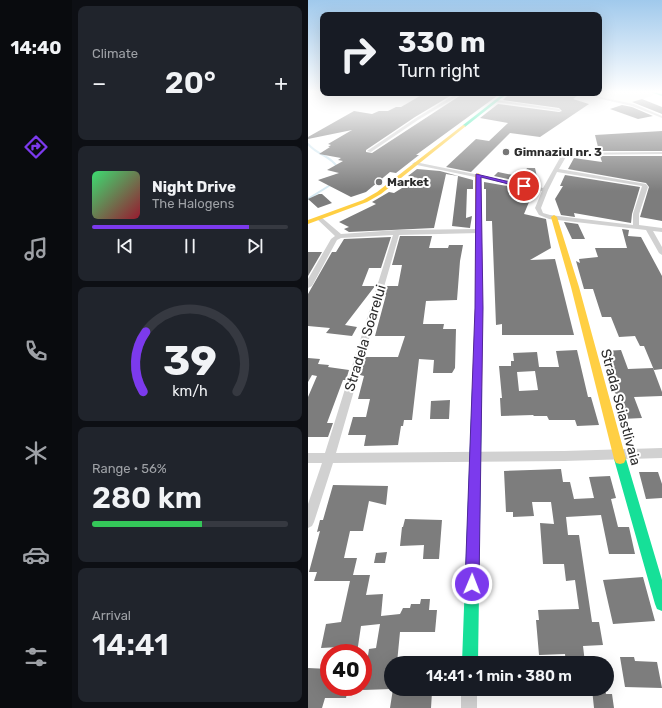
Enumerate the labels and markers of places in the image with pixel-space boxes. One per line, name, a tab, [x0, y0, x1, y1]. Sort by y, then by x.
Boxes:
place label: Gimnaziul nr. 3	[514, 145, 602, 159]
marker: Gimnaziul nr. 3	[501, 147, 511, 157]
pin	[507, 169, 541, 203]
place label: Market	[387, 175, 429, 189]
marker: Market	[374, 177, 384, 187]

